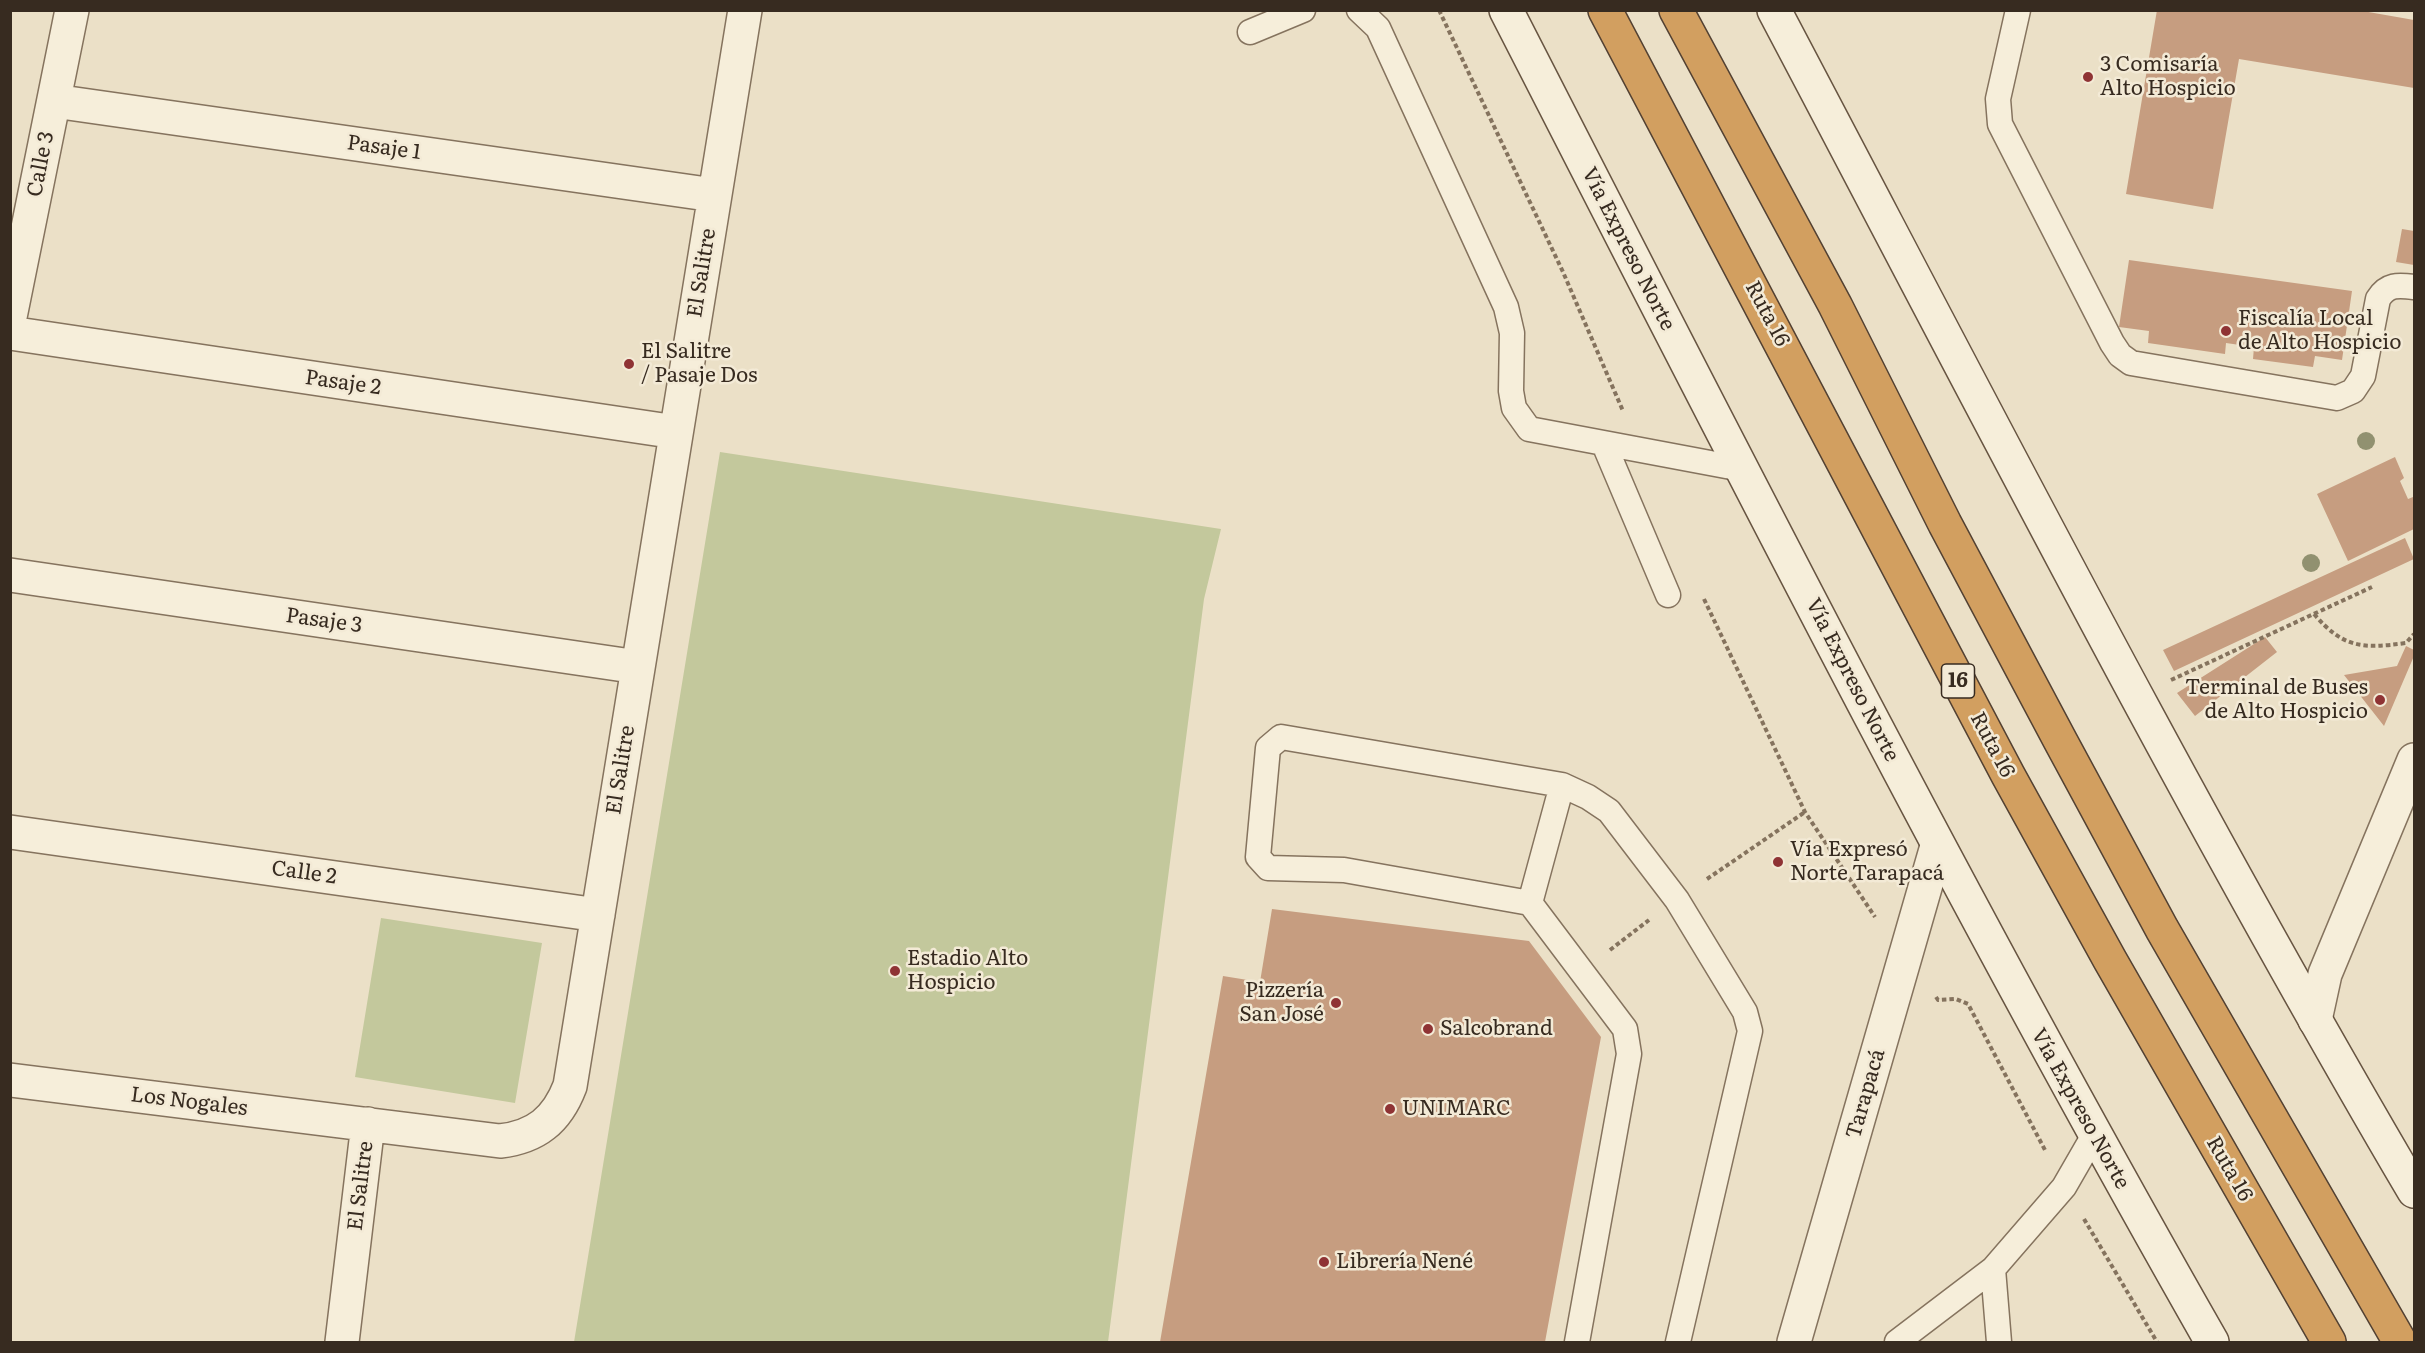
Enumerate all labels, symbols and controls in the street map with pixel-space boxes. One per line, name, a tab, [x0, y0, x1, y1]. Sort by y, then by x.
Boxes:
place label: 3 Comisaría Alto Hospicio	[2100, 52, 2236, 102]
marker: 3 Comisaría Alto Hospicio	[2081, 70, 2095, 84]
street label: Calle 3	[22, 129, 60, 199]
street label: Pasaje 1	[345, 130, 423, 166]
street label: Vía Expreso Norte	[1576, 163, 1680, 335]
street label: El Salitre	[682, 226, 722, 320]
street label: Ruta 16	[1739, 277, 1795, 351]
place label: Fiscalía Local de Alto Hospicio	[2238, 306, 2402, 356]
marker: Fiscalía Local de Alto Hospicio	[2219, 324, 2233, 338]
place label: El Salitre / Pasaje Dos	[641, 339, 758, 389]
marker: El Salitre / Pasaje Dos	[622, 357, 636, 371]
street label: Pasaje 2	[303, 365, 383, 401]
street label: Vía Expreso Norte	[1800, 594, 1904, 766]
street label: Pasaje 3	[284, 603, 364, 639]
road number: 16	[1942, 664, 1974, 698]
place label: Terminal de Buses de Alto Hospicio	[2185, 675, 2368, 725]
marker: Terminal de Buses de Alto Hospicio	[2373, 693, 2387, 707]
street label: Ruta 16	[1964, 708, 2020, 782]
street label: El Salitre	[601, 723, 641, 817]
place label: Vía Expresó Norte Tarapacá	[1790, 837, 1944, 887]
marker: Vía Expresó Norte Tarapacá	[1771, 855, 1785, 869]
street label: Calle 2	[270, 856, 338, 890]
place label: Estadio Alto Hospicio	[907, 946, 1028, 996]
marker: Estadio Alto Hospicio	[888, 964, 902, 978]
place label: Pizzería San José	[1239, 978, 1324, 1028]
marker: Pizzería San José	[1329, 996, 1343, 1010]
place label: Salcobrand	[1440, 1016, 1553, 1042]
marker: Salcobrand	[1421, 1022, 1435, 1036]
street label: Vía Expreso Norte	[2025, 1024, 2135, 1194]
street label: Tarapacá	[1841, 1046, 1891, 1142]
street label: Los Nogales	[129, 1082, 249, 1122]
place label: UNIMARC	[1402, 1096, 1511, 1122]
marker: UNIMARC	[1383, 1102, 1397, 1116]
street label: Ruta 16	[2200, 1132, 2258, 1206]
street label: El Salitre	[343, 1140, 379, 1232]
place label: Librería Nené	[1336, 1249, 1473, 1275]
marker: Librería Nené	[1317, 1255, 1331, 1269]

